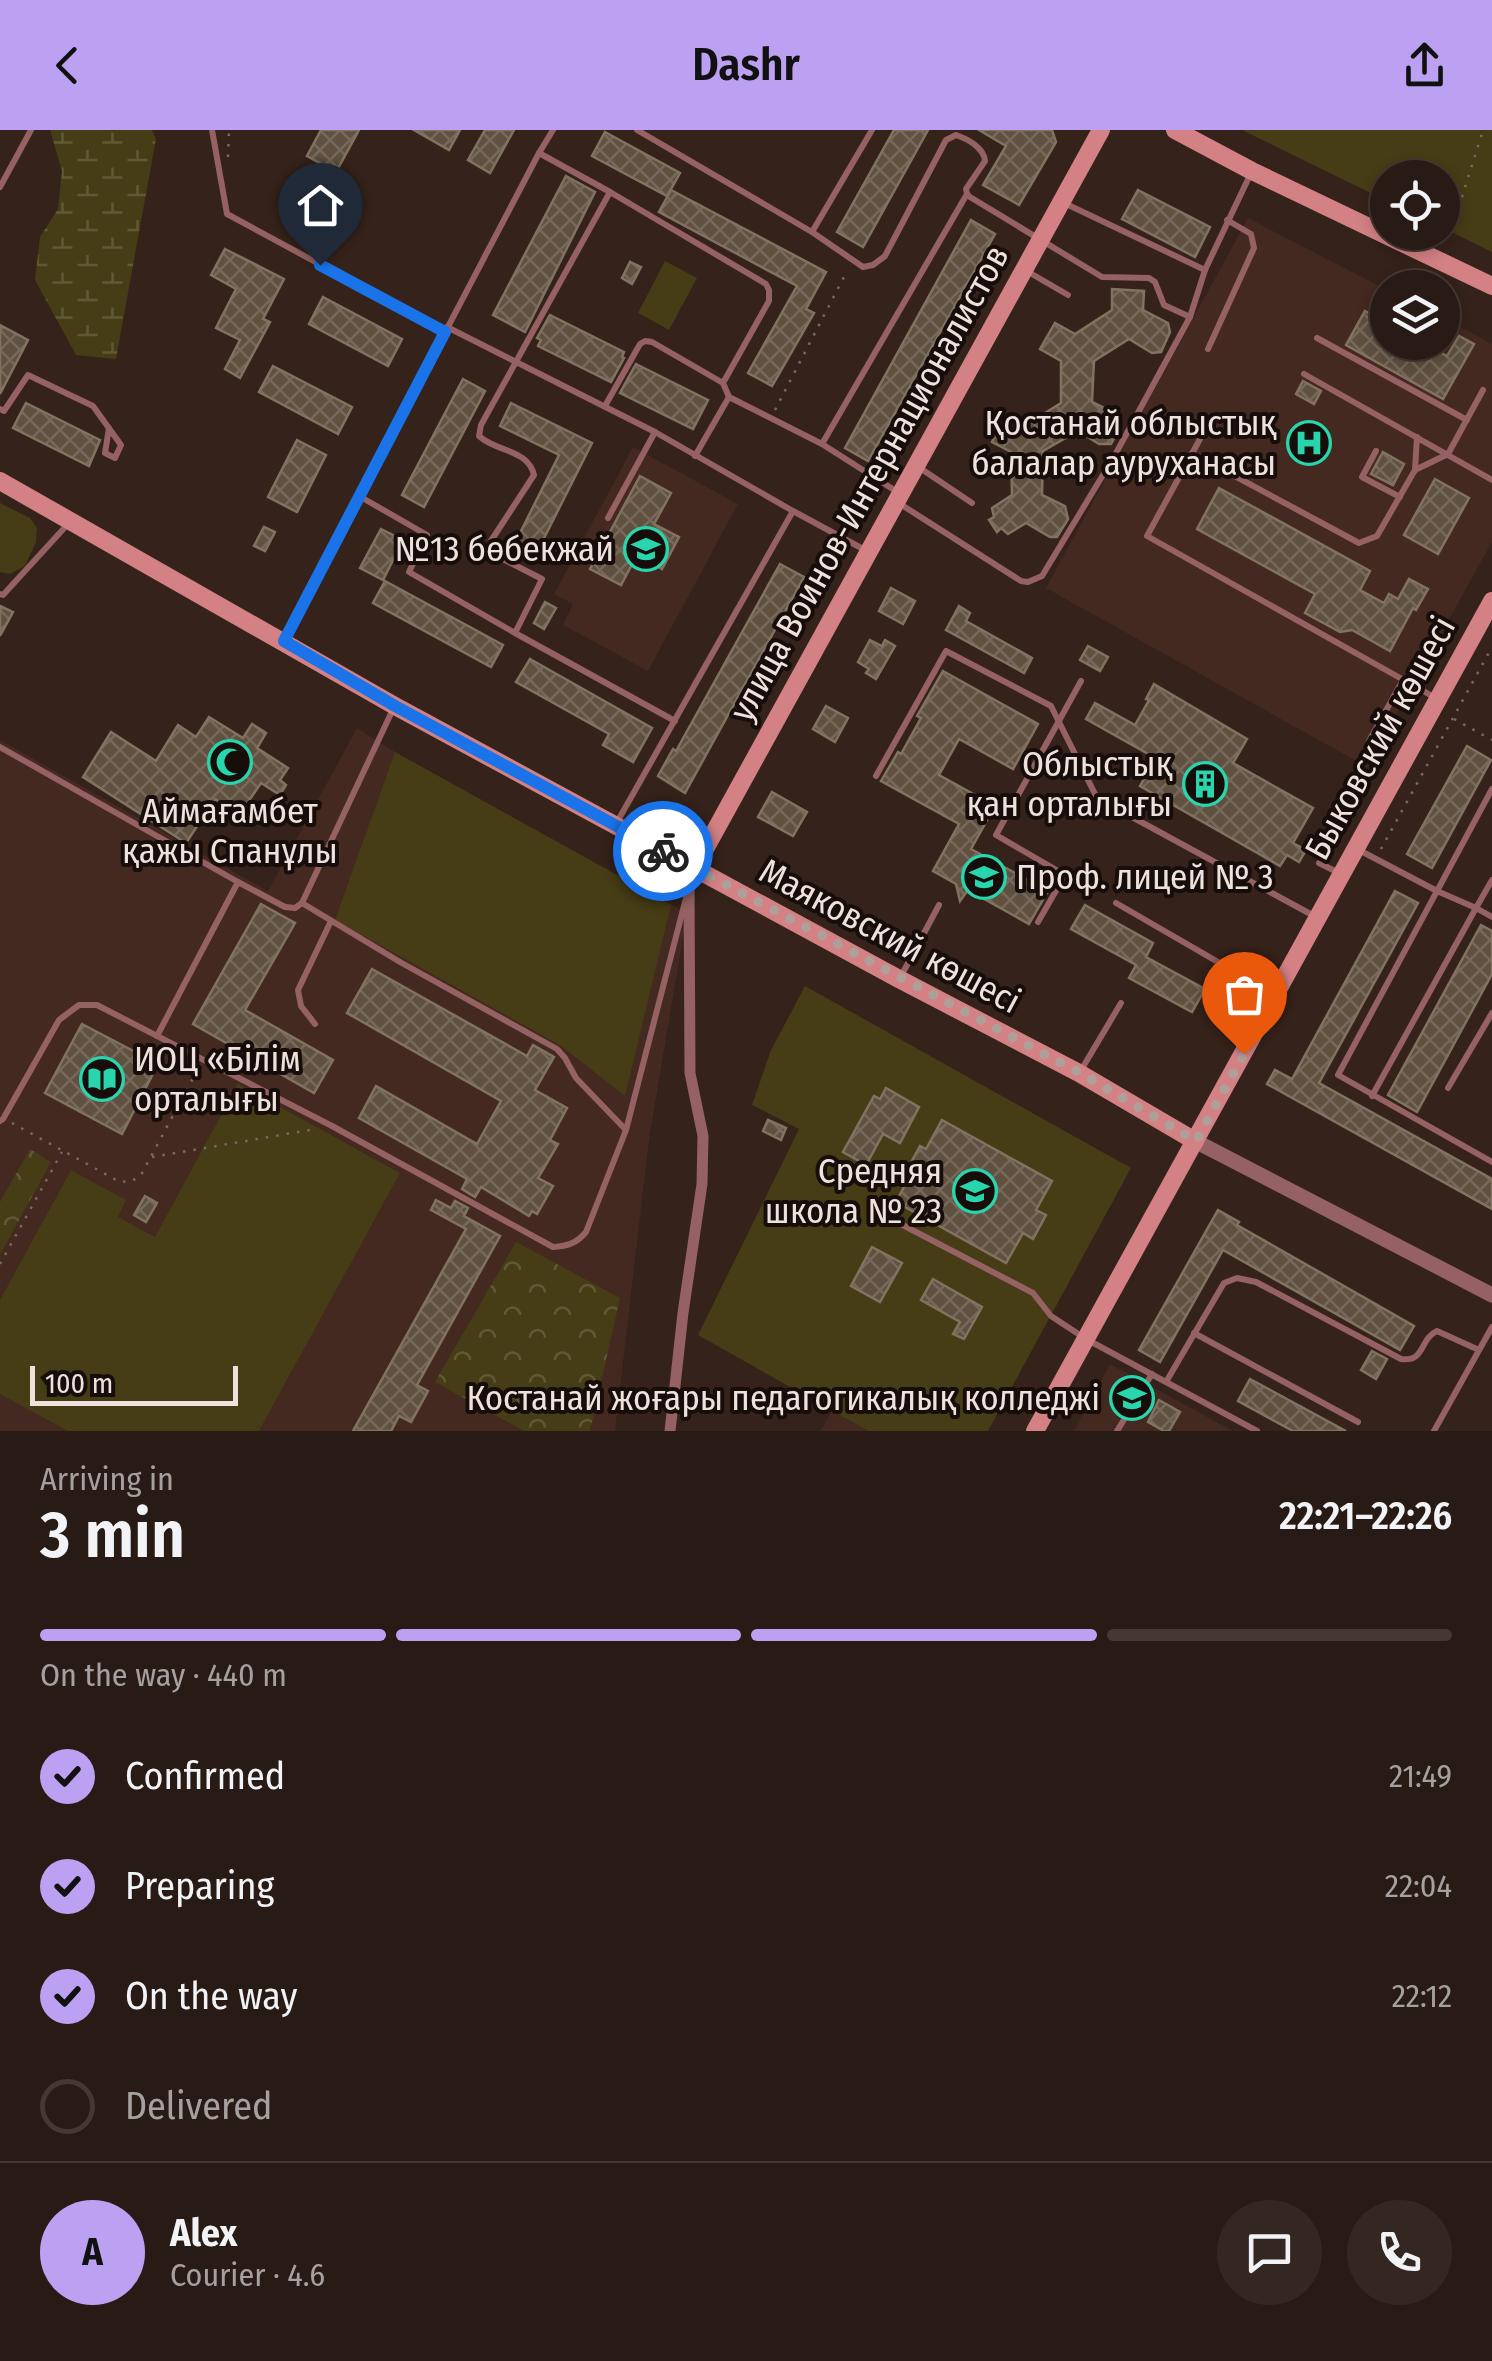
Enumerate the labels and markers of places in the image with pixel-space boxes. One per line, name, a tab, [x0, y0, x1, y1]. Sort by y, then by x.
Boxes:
pin	[278, 163, 363, 266]
place label: Қостанай облыстық балалар ауруханасы	[972, 402, 1277, 484]
hospital icon: Қостанай облыстық балалар ауруханасы	[1286, 420, 1332, 466]
school or university icon: №13 бөбекжай	[623, 526, 669, 572]
place label: №13 бөбекжай	[395, 528, 614, 570]
mosque icon: Аймағамбет қажы Спанұлы	[207, 739, 253, 785]
place label: Облыстық қан орталығы	[967, 743, 1173, 825]
building icon: Облыстық қан орталығы	[1182, 761, 1228, 807]
place label: Аймағамбет қажы Спанұлы	[122, 790, 338, 872]
school or university icon: Проф. лицей № 3	[961, 854, 1007, 900]
place label: Проф. лицей № 3	[1016, 856, 1274, 898]
pin	[1202, 952, 1287, 1055]
place label: ИОЦ «Білім орталығы	[134, 1038, 301, 1120]
library icon: ИОЦ «Білім орталығы	[79, 1056, 125, 1102]
place label: Средняя школа № 23	[765, 1150, 942, 1232]
school or university icon: Средняя школа № 23	[952, 1168, 998, 1214]
school or university icon: Костанай жоғары педагогикалық колледжі	[1109, 1375, 1155, 1421]
place label: Костанай жоғары педагогикалық колледжі	[466, 1377, 1100, 1419]

